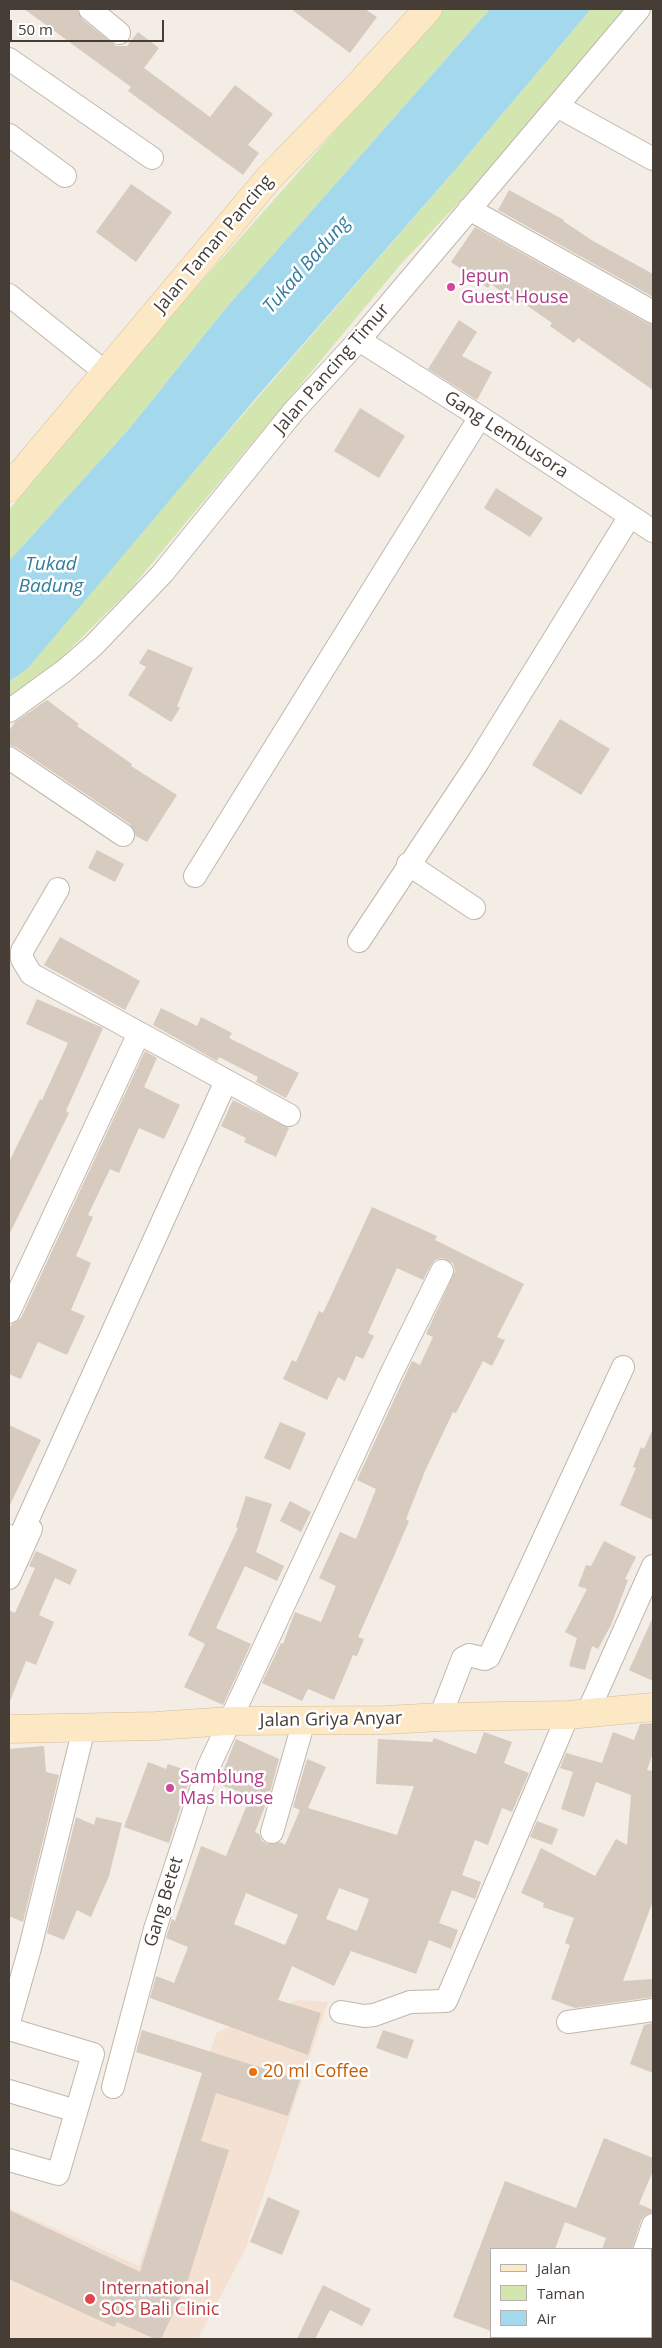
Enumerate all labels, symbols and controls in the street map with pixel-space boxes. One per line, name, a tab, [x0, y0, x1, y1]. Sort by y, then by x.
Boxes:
scale bar	[12, 10, 166, 42]
text: 50 m	[18, 19, 53, 39]
street label: Jalan Taman Pancing	[150, 171, 278, 317]
water label: Tukad Badung	[259, 212, 355, 318]
place label: Jepun Guest House	[461, 266, 569, 308]
marker: Jepun Guest House	[445, 281, 457, 293]
street label: Jalan Pancing Timur	[270, 300, 394, 438]
street label: Gang Lembusora	[440, 387, 572, 483]
water label: Tukad Badung	[19, 554, 83, 598]
street label: Jalan Griya Anyar	[260, 1708, 402, 1732]
place label: Samblung Mas House	[180, 1767, 273, 1810]
marker: Samblung Mas House	[164, 1782, 176, 1794]
street label: Gang Betet	[140, 1854, 188, 1950]
place label: 20 ml Coffee	[263, 2061, 369, 2083]
marker: 20 ml Coffee	[247, 2066, 259, 2078]
legend	[490, 2248, 652, 2338]
text: Jalan	[537, 2258, 571, 2278]
place label: International SOS Bali Clinic	[101, 2278, 219, 2320]
text: Taman	[537, 2283, 585, 2303]
marker: International SOS Bali Clinic	[83, 2292, 97, 2306]
text: Air	[537, 2308, 556, 2328]

